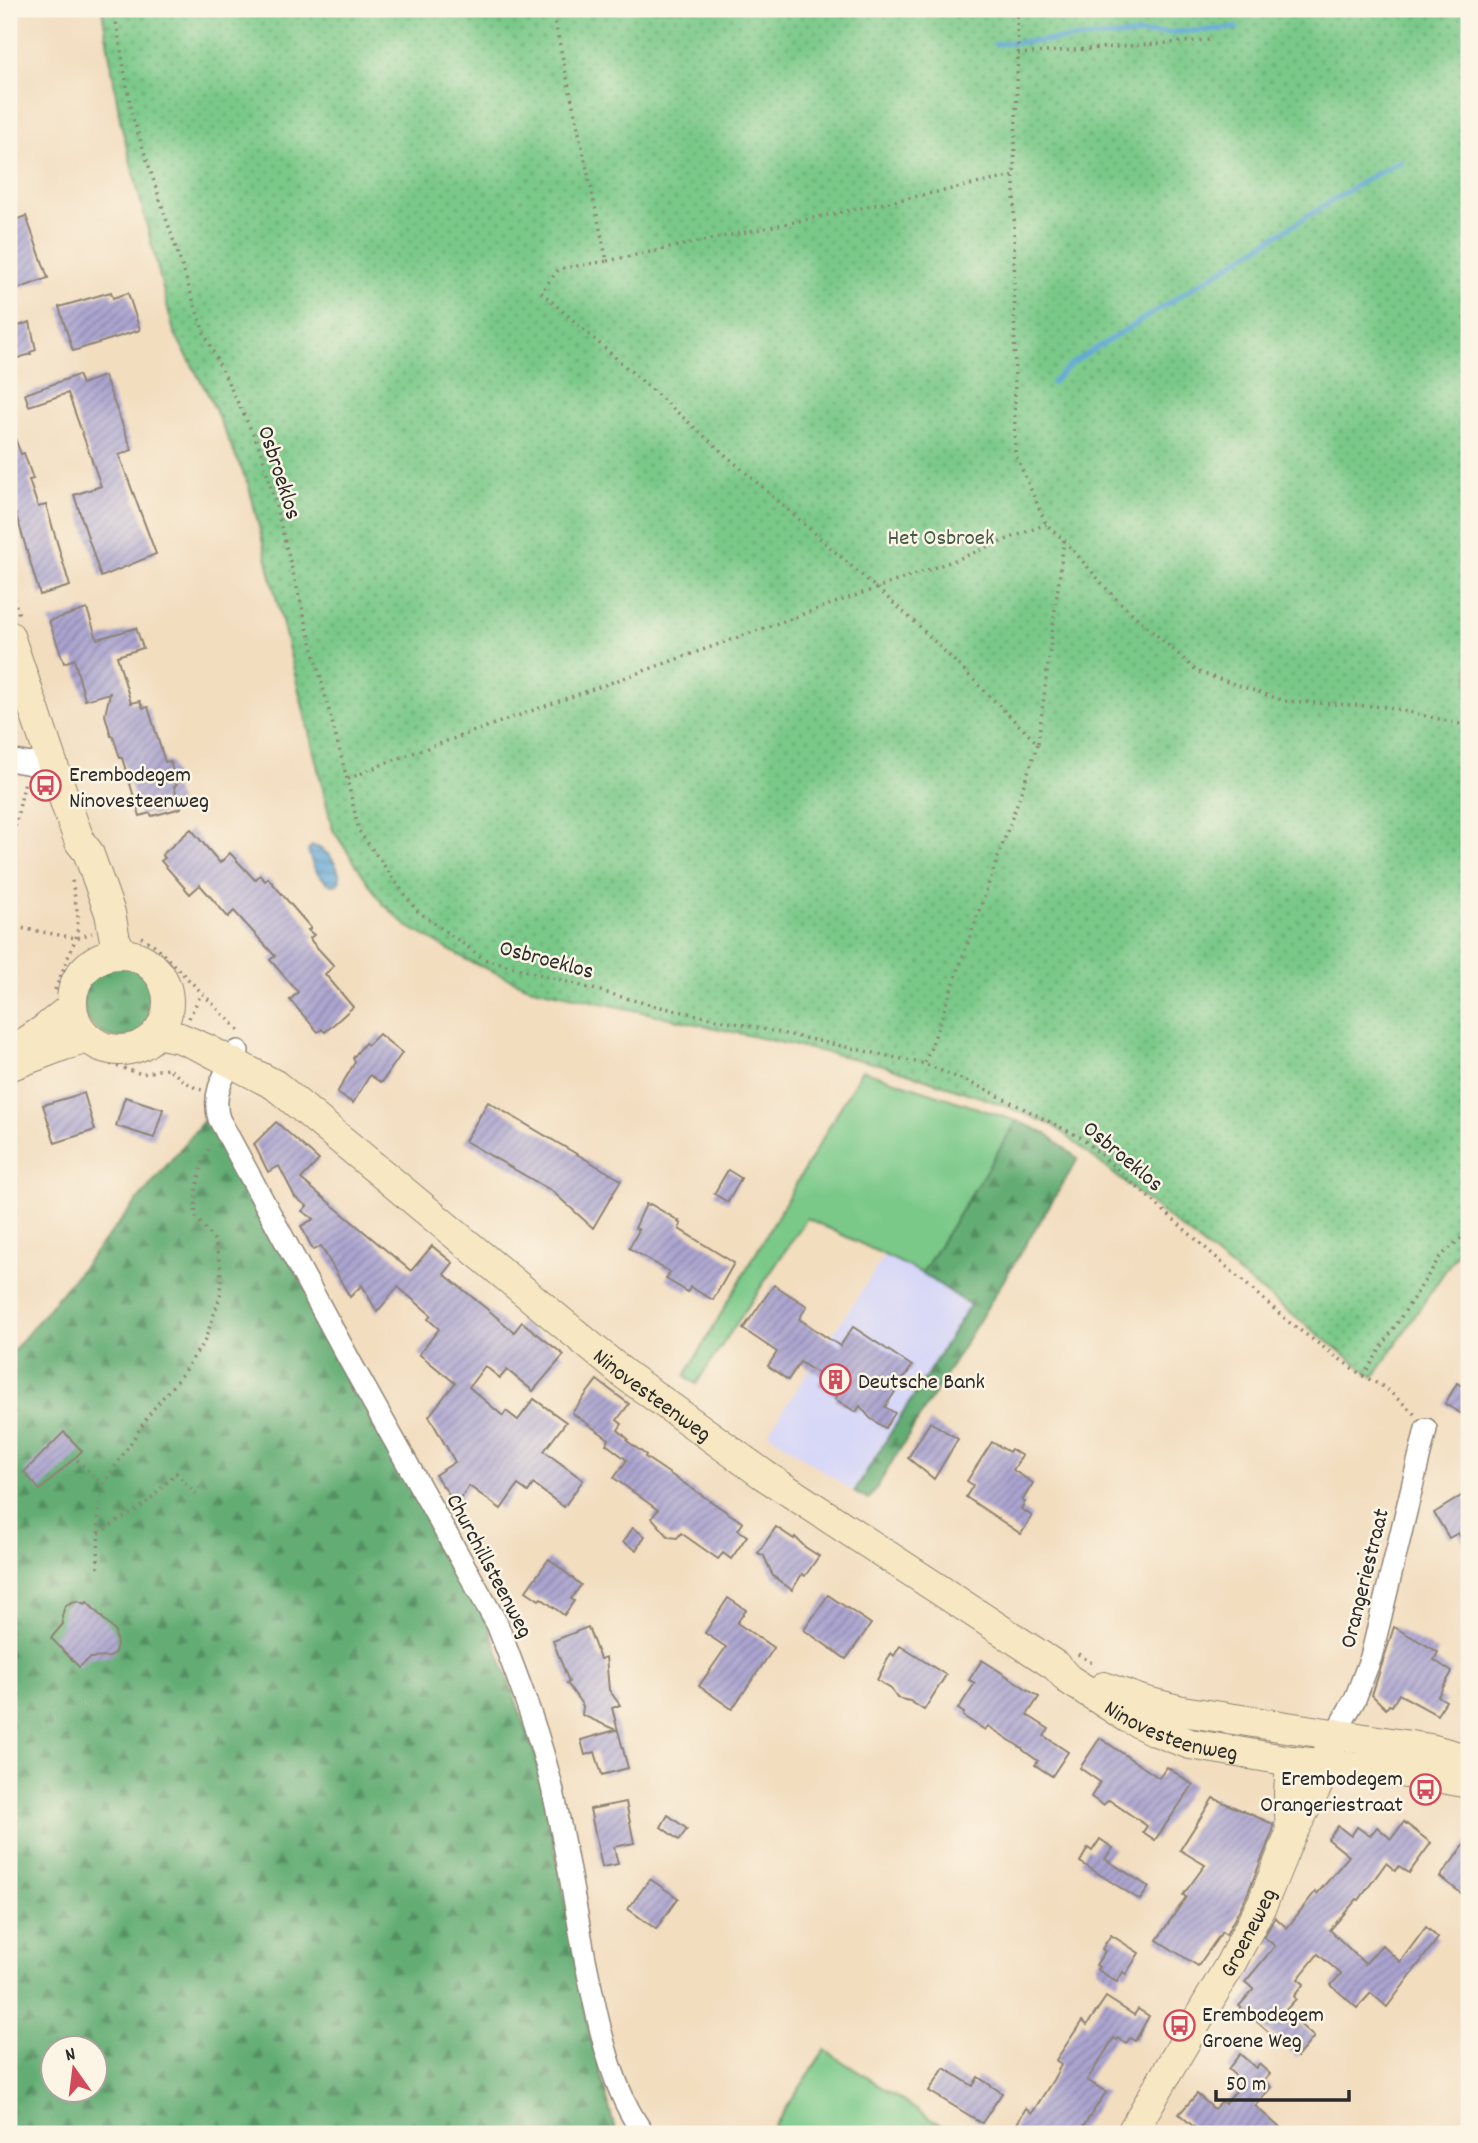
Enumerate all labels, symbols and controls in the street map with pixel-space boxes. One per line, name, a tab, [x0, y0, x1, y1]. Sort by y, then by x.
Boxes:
street label: Osbroeklos	[247, 422, 308, 524]
park label: Het Osbroek	[888, 523, 994, 556]
place label: Erembodegem Ninovesteenweg	[69, 760, 209, 819]
bus stop icon: Erembodegem Ninovesteenweg	[29, 769, 63, 803]
street label: Osbroeklos	[495, 933, 597, 990]
street label: Osbroeklos	[1074, 1114, 1169, 1201]
street label: Ninovesteenweg	[584, 1342, 717, 1452]
building icon: Deutsche Bank	[818, 1363, 852, 1397]
place label: Deutsche Bank	[858, 1367, 985, 1400]
street label: Churchillsteenweg	[436, 1489, 540, 1645]
street label: Orangeriestraat	[1333, 1505, 1400, 1652]
street label: Ninovesteenweg	[1097, 1693, 1240, 1772]
place label: Erembodegem Orangeriestraat	[1260, 1764, 1403, 1823]
bus stop icon: Erembodegem Orangeriestraat	[1409, 1773, 1443, 1807]
street label: Groeneweg	[1213, 1884, 1287, 1985]
place label: Erembodegem Groene Weg	[1202, 2000, 1324, 2059]
bus stop icon: Erembodegem Groene Weg	[1162, 2009, 1196, 2043]
north arrow	[38, 2035, 108, 2104]
text: N	[63, 2042, 79, 2070]
scale bar	[1216, 2059, 1348, 2103]
text: 50 m	[1226, 2071, 1266, 2101]

